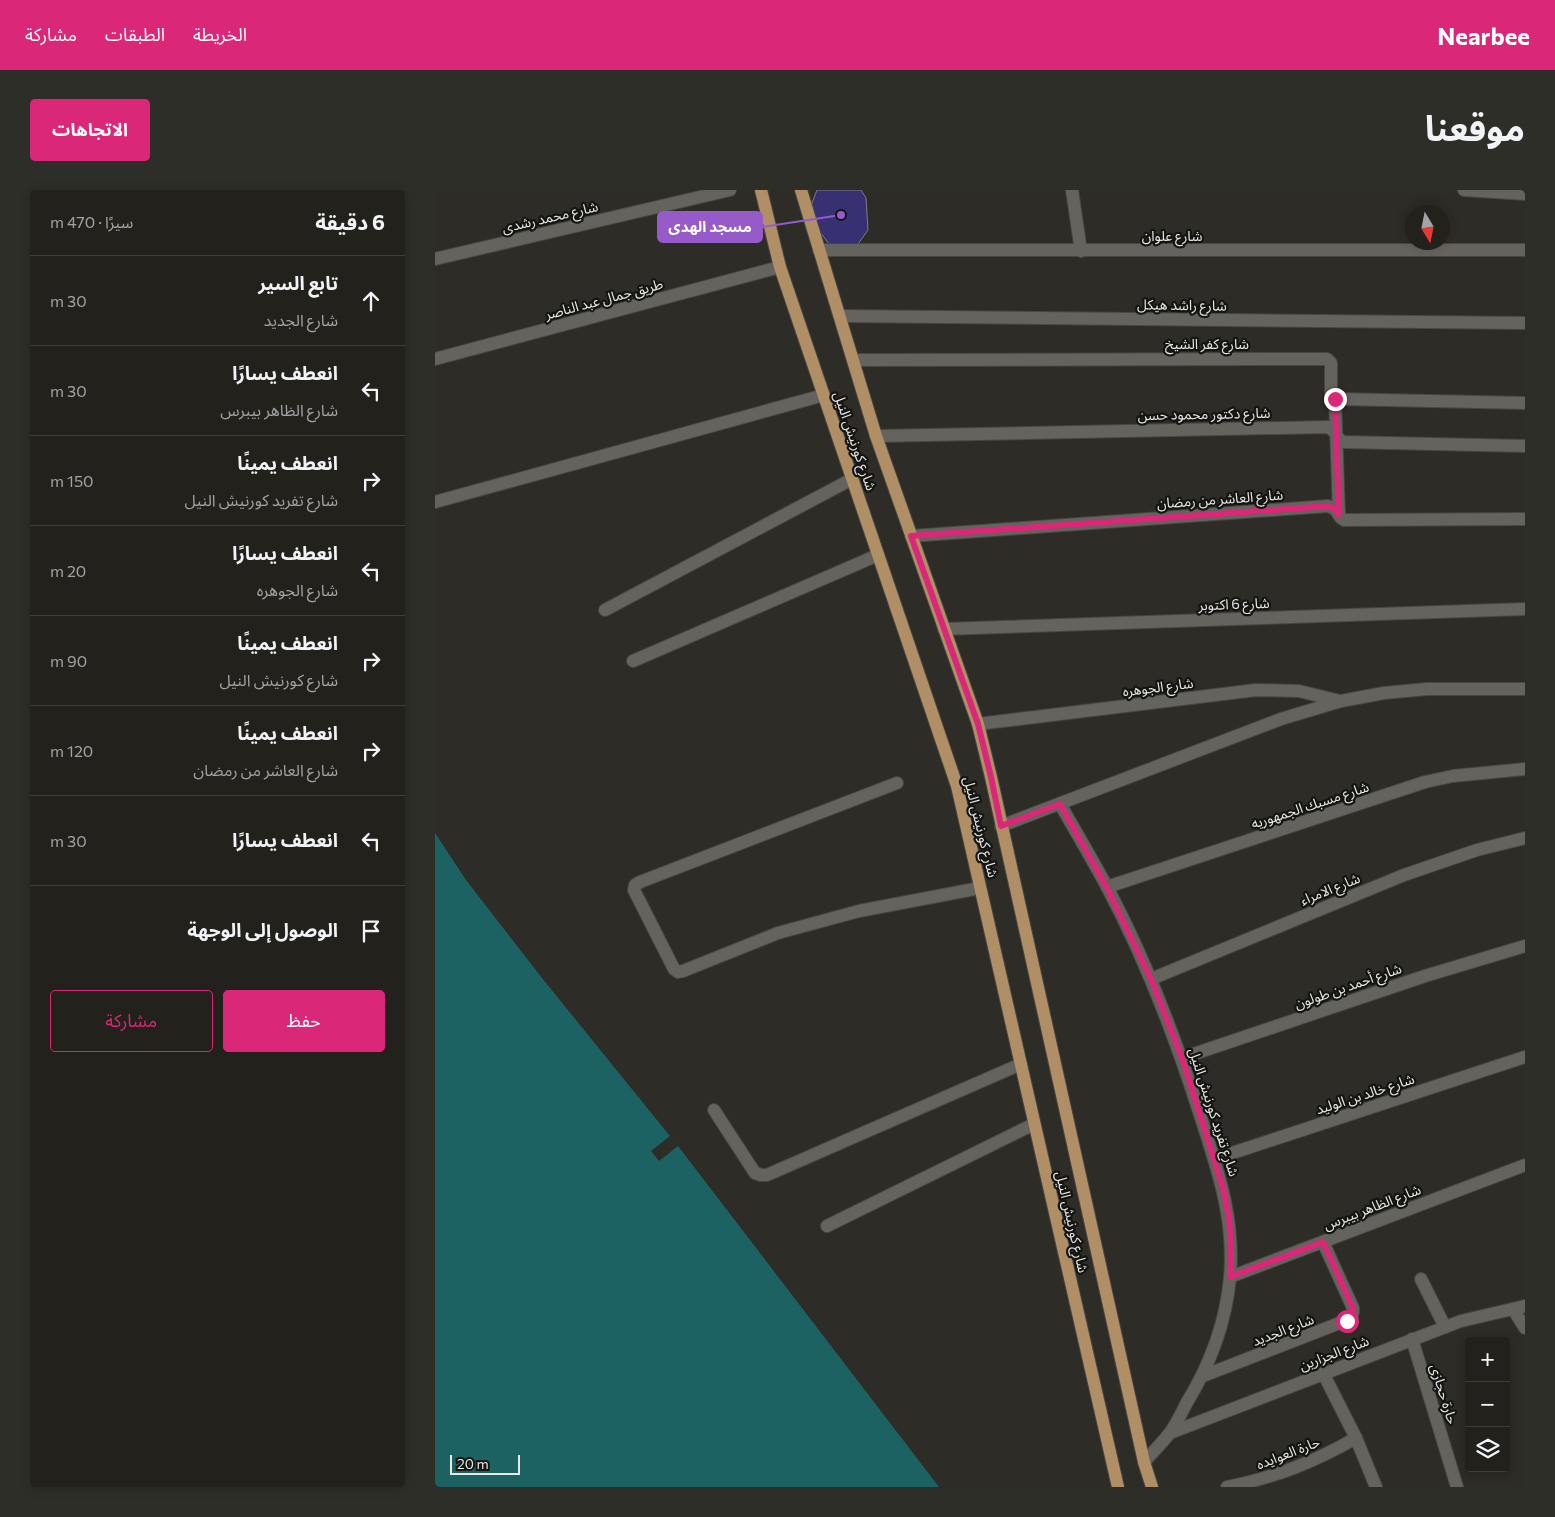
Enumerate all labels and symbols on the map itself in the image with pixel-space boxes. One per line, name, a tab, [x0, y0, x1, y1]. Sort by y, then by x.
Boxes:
street label: شارع محمد رشدى	[500, 197, 600, 239]
north arrow	[1405, 205, 1450, 250]
callout: مسجد الهدى	[658, 212, 762, 242]
text: مسجد الهدى	[668, 217, 752, 236]
street label: شارع علوان	[1142, 227, 1202, 247]
street label: طريق جمال عبد الناصر	[542, 275, 665, 325]
street label: شارع راشد هيكل	[1137, 295, 1227, 317]
street label: شارع كفر الشيخ	[1165, 335, 1249, 355]
route end	[1324, 388, 1347, 411]
street label: شارع كورنيش النيل	[828, 389, 880, 494]
street label: شارع دكتور محمود حسن	[1137, 404, 1271, 426]
street label: شارع العاشر من رمضان	[1156, 486, 1284, 514]
street label: شارع 6 اكتوبر	[1197, 594, 1270, 616]
street label: شارع الجوهره	[1122, 674, 1195, 702]
street label: شارع كورنيش النيل	[958, 775, 1002, 880]
street label: شارع مسبك الجمهوريه	[1249, 777, 1372, 834]
street label: شارع الامراء	[1297, 869, 1363, 911]
street label: شارع أحمد بن طولون	[1292, 959, 1405, 1015]
street label: شارع تفريد كورنيش النيل	[1183, 1045, 1243, 1179]
street label: شارع خالد بن الوليد	[1313, 1070, 1417, 1120]
street label: شارع كورنيش النيل	[1050, 1169, 1092, 1275]
street label: شارع الظاهر بيبرس	[1321, 1180, 1424, 1236]
street label: شارع الجديد	[1249, 1310, 1317, 1352]
route start	[1336, 1310, 1359, 1333]
street label: شارع الجزارين	[1296, 1331, 1372, 1376]
street label: حارة حجازى	[1426, 1362, 1462, 1426]
street label: حارة العوايده	[1254, 1433, 1322, 1473]
scale bar	[450, 1452, 520, 1475]

